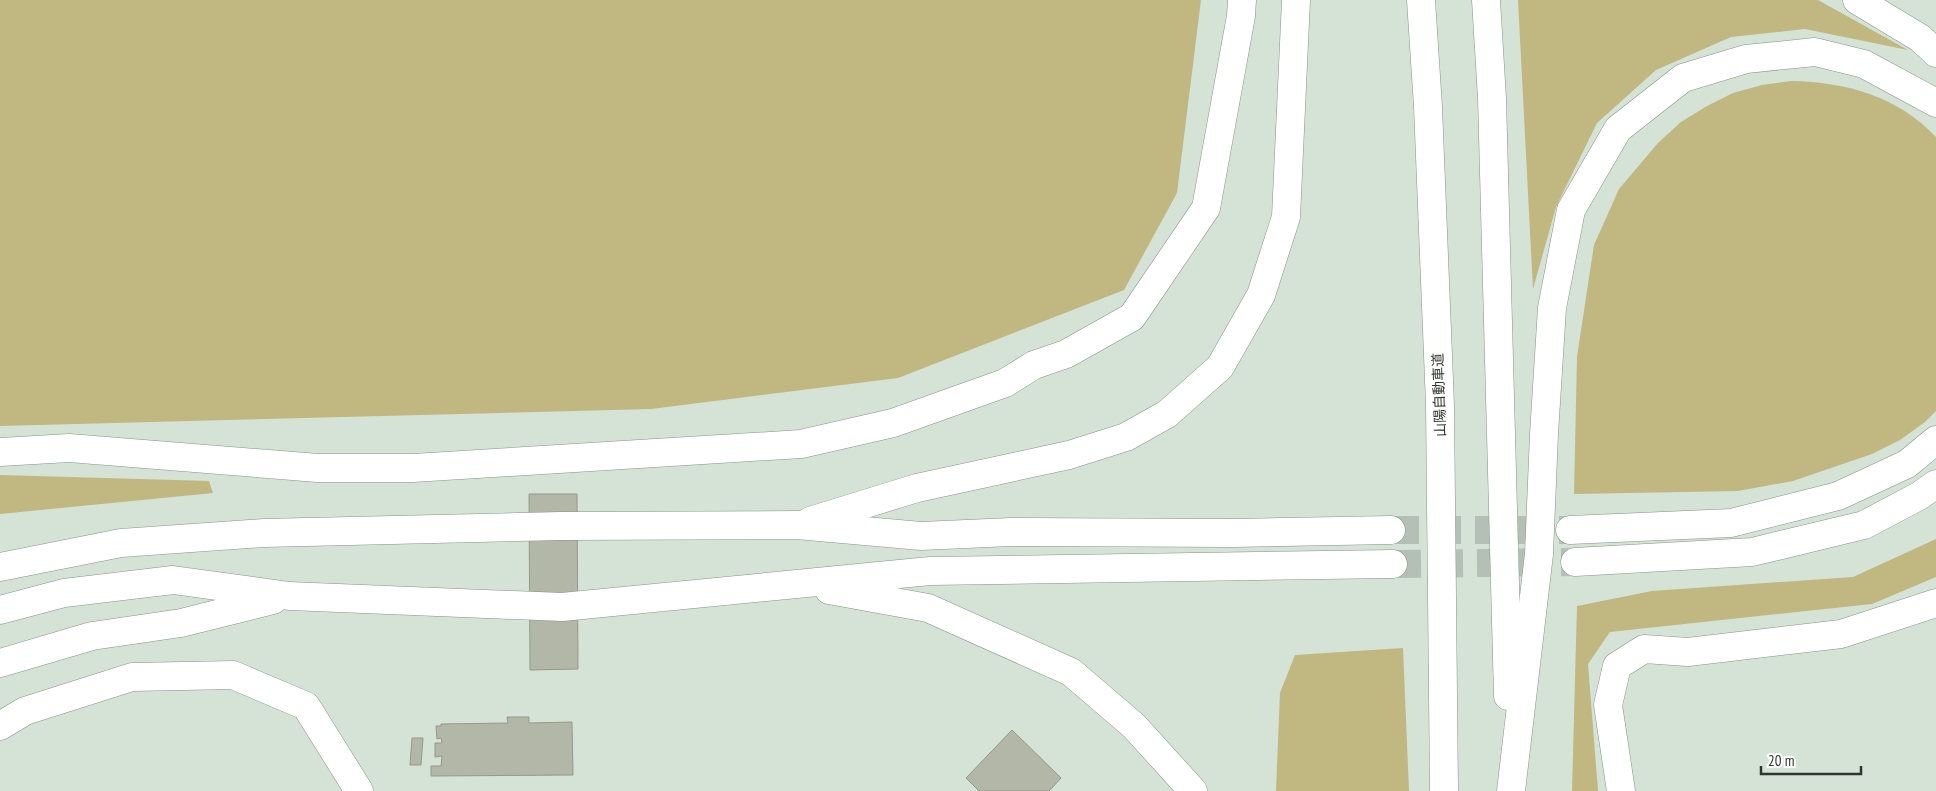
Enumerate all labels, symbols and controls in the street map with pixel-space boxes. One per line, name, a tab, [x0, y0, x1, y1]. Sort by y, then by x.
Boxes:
street label: 山陽自動車道	[1429, 353, 1449, 437]
scale bar	[1761, 744, 1861, 776]
text: 20 m	[1768, 751, 1794, 770]

